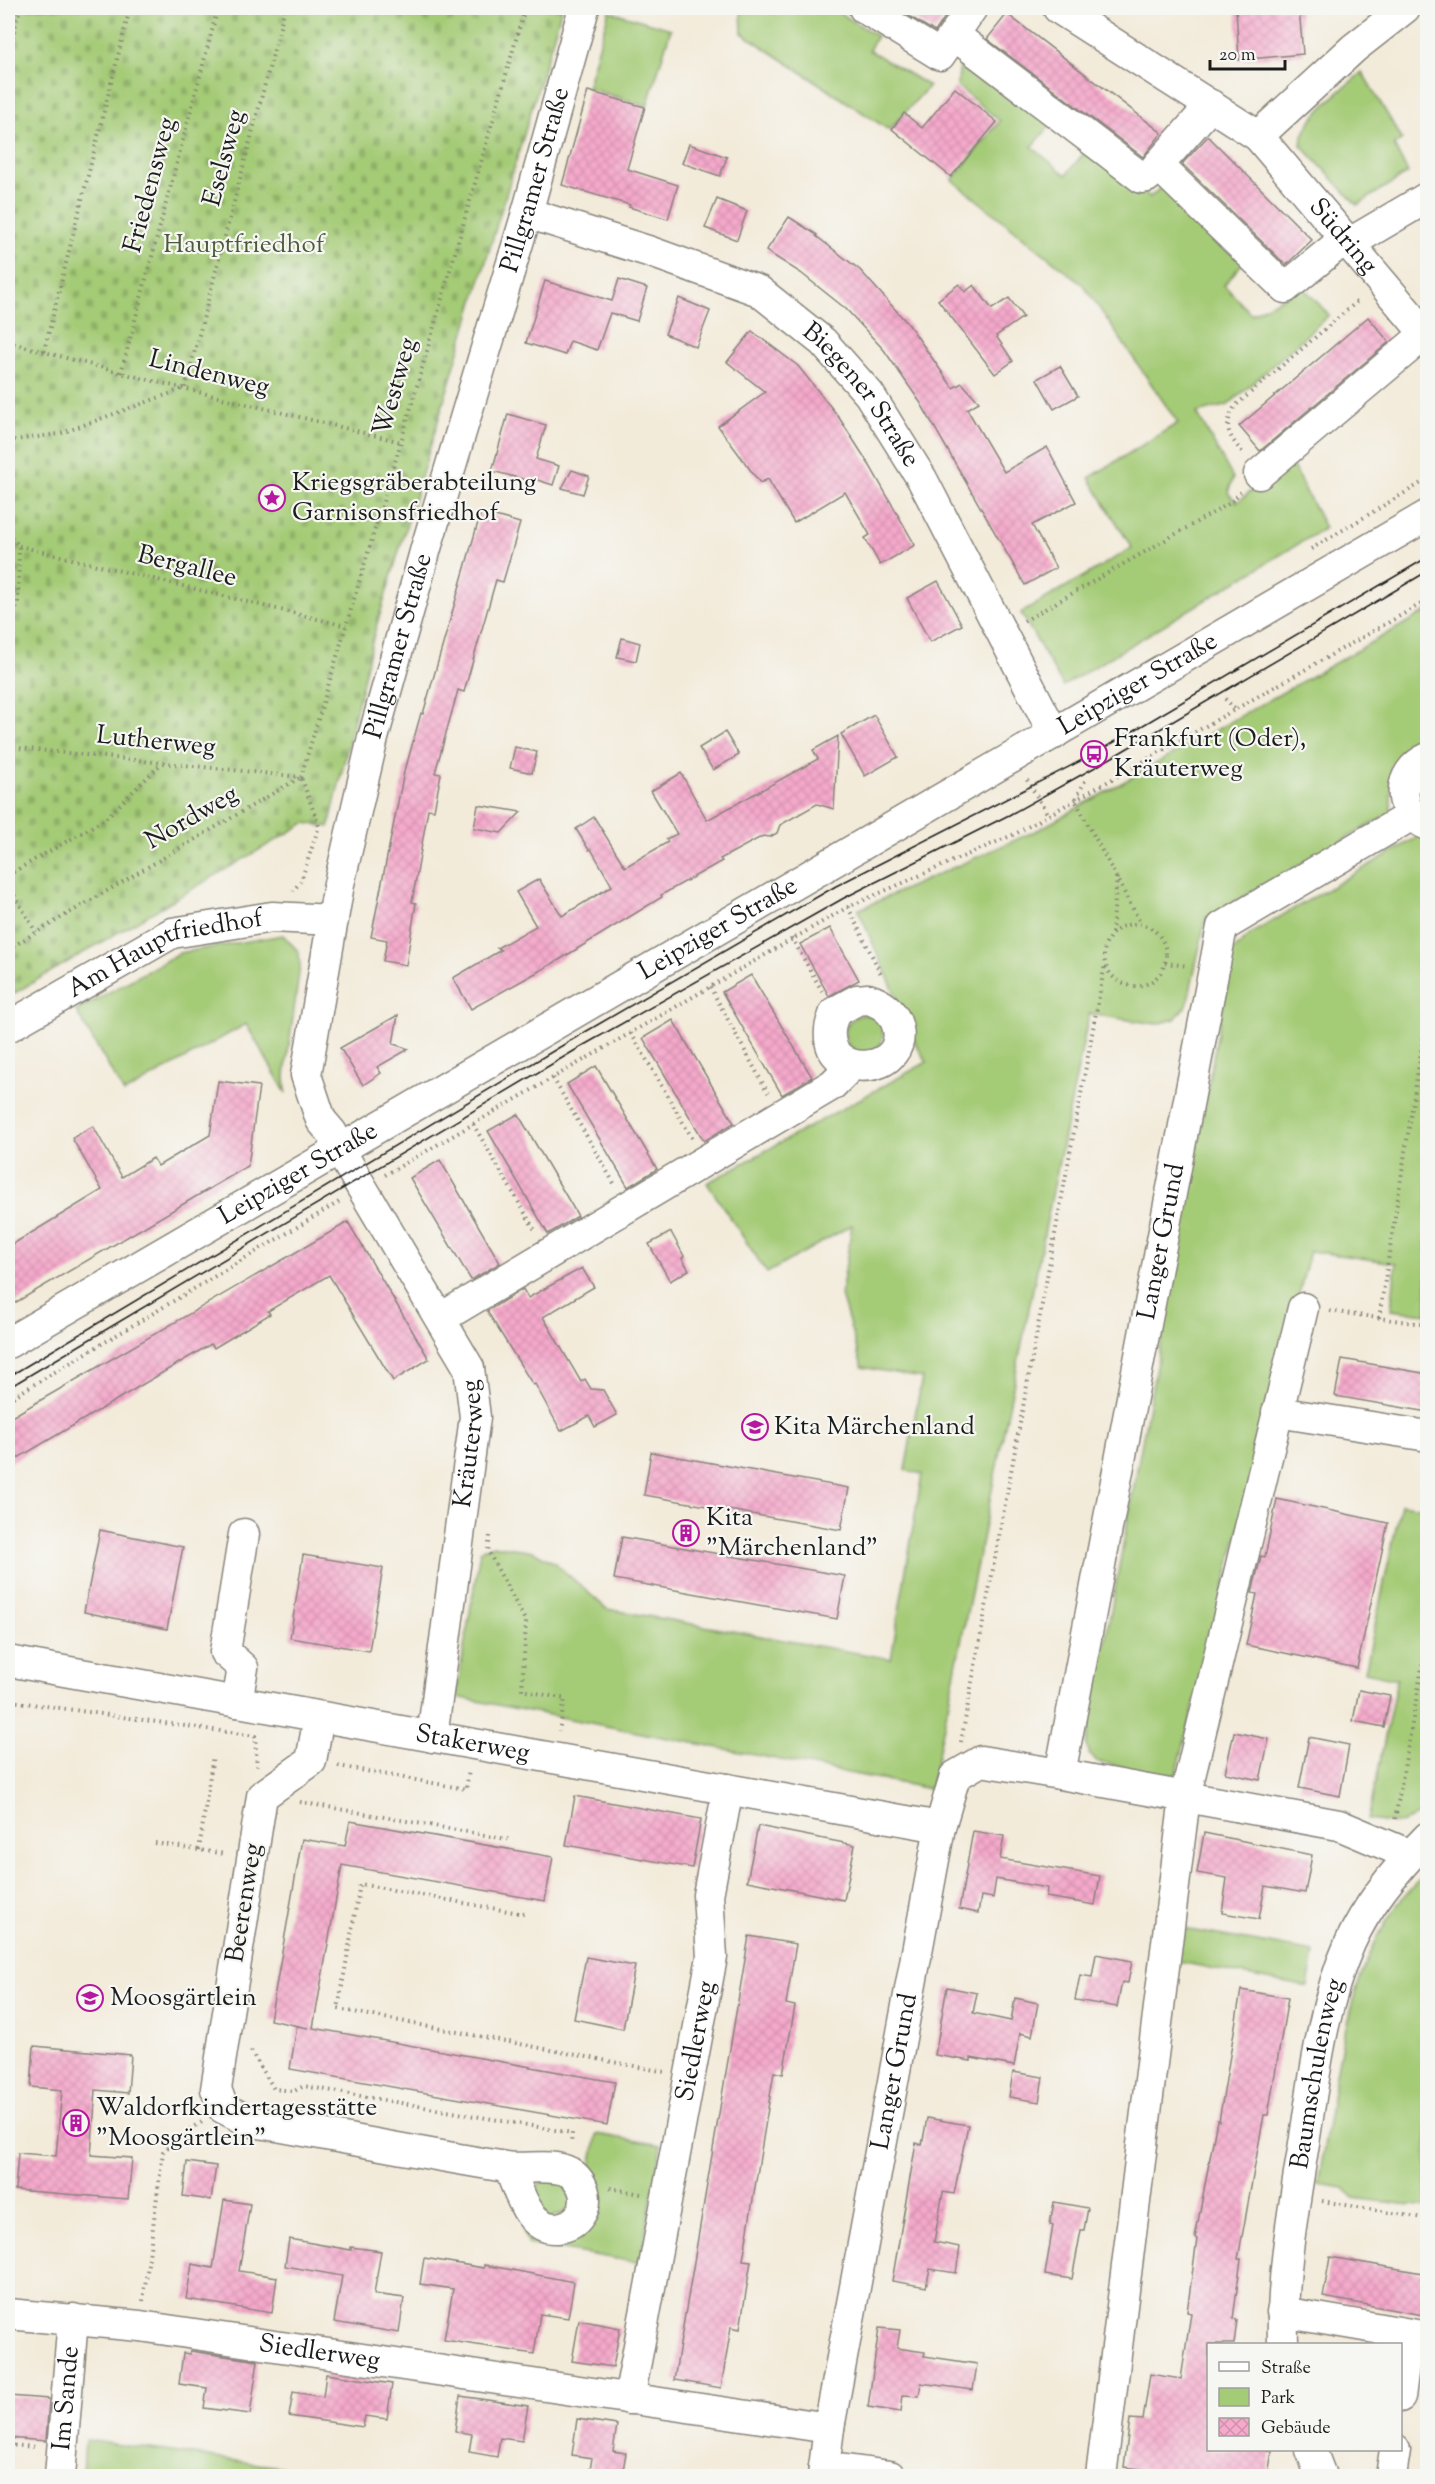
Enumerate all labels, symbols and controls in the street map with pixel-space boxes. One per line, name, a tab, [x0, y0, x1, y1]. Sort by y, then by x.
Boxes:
scale bar	[1210, 33, 1285, 71]
text: 20 m	[1219, 43, 1256, 69]
street label: Pillgramer Straße	[492, 83, 580, 277]
street label: Eselsweg	[194, 105, 256, 211]
street label: Friedensweg	[115, 113, 187, 257]
street label: Südring	[1300, 190, 1386, 283]
park label: Hauptfriedhof	[163, 227, 326, 264]
street label: Biegener Straße	[794, 314, 929, 475]
street label: Westweg	[364, 333, 428, 441]
street label: Lindenweg	[145, 341, 273, 407]
place label: Kriegsgräberabteilung Garnisonsfriedhof	[292, 465, 537, 532]
place icon: Kriegsgräberabteilung Garnisonsfriedhof	[257, 483, 287, 513]
street label: Bergallee	[133, 537, 241, 597]
street label: Pillgramer Straße	[355, 549, 442, 743]
street label: Leipziger Straße	[1051, 623, 1224, 745]
street label: Lutherweg	[94, 717, 218, 767]
place label: Frankfurt (Oder), Kräuterweg	[1114, 721, 1306, 788]
bus stop icon: Frankfurt (Oder), Kräuterweg	[1079, 739, 1109, 769]
street label: Nordweg	[138, 776, 246, 860]
street label: Leipziger Straße	[632, 868, 805, 990]
street label: Am Hauptfriedhof	[61, 900, 267, 1008]
street label: Leipziger Straße	[212, 1113, 385, 1235]
street label: Langer Grund	[1129, 1160, 1195, 1323]
street label: Kräuterweg	[444, 1377, 494, 1510]
place label: Kita Märchenland	[774, 1409, 975, 1446]
school or university icon: Kita Märchenland	[740, 1412, 770, 1442]
place label: Kita "Märchenland"	[706, 1500, 878, 1567]
building icon: Kita "Märchenland"	[671, 1518, 701, 1548]
street label: Stakerweg	[413, 1715, 533, 1772]
street label: Beerenweg	[217, 1841, 273, 1965]
street label: Baumschulenweg	[1282, 1973, 1354, 2172]
street label: Siedlerweg	[667, 1978, 726, 2105]
place label: Moosgärtlein	[110, 1980, 257, 2017]
school or university icon: Moosgärtlein	[75, 1983, 105, 2013]
street label: Langer Grund	[862, 1990, 928, 2153]
place label: Waldorfkindertagesstätte "Moosgärtlein"	[96, 2090, 377, 2157]
building icon: Waldorfkindertagesstätte "Moosgärtlein"	[61, 2108, 91, 2138]
street label: Siedlerweg	[256, 2325, 383, 2380]
legend	[1207, 2343, 1402, 2451]
street label: Im Sande	[44, 2345, 89, 2452]
text: Straße	[1261, 2356, 1311, 2382]
text: Park	[1261, 2386, 1296, 2412]
text: Gebäude	[1261, 2416, 1331, 2442]

